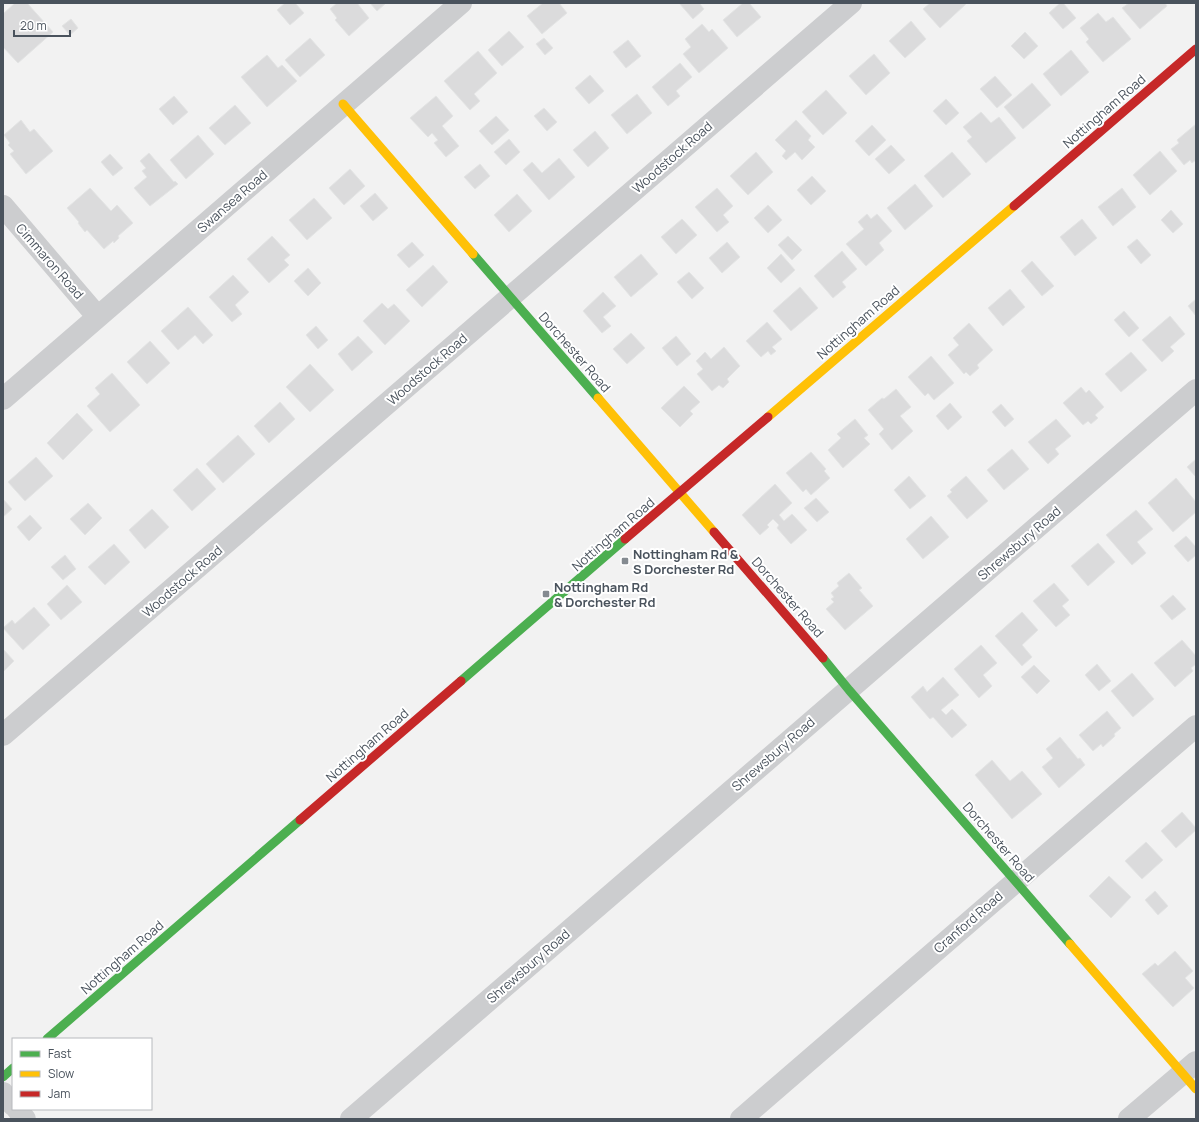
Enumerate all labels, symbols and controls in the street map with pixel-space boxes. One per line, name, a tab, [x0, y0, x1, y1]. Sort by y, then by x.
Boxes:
scale bar	[14, 12, 70, 38]
text: 20 m	[20, 17, 47, 34]
street label: Nottingham Road	[1059, 70, 1149, 152]
street label: Woodstock Road	[628, 117, 716, 197]
street label: Swansea Road	[193, 166, 271, 236]
street label: Cimmaron Road	[12, 219, 88, 303]
street label: Nottingham Road	[813, 281, 903, 363]
street label: Dorchester Road	[535, 308, 615, 396]
street label: Woodstock Road	[383, 329, 471, 409]
street label: Nottingham Road	[568, 493, 658, 575]
street label: Shrewsbury Road	[974, 502, 1064, 584]
street label: Woodstock Road	[138, 541, 226, 621]
place label: Nottingham Rd & S Dorchester Rd	[633, 545, 739, 578]
street label: Dorchester Road	[748, 553, 828, 641]
marker: Nottingham Rd & S Dorchester Rd	[620, 556, 630, 566]
place label: Nottingham Rd & Dorchester Rd	[554, 578, 655, 611]
marker: Nottingham Rd & Dorchester Rd	[541, 589, 551, 599]
street label: Nottingham Road	[322, 704, 412, 786]
street label: Shrewsbury Road	[728, 713, 818, 795]
street label: Dorchester Road	[959, 798, 1039, 886]
street label: Cranford Road	[929, 887, 1007, 957]
street label: Nottingham Road	[77, 916, 167, 998]
street label: Shrewsbury Road	[483, 925, 573, 1007]
legend	[12, 1038, 152, 1110]
text: Fast	[48, 1045, 72, 1062]
text: Slow	[48, 1065, 74, 1082]
text: Jam	[48, 1085, 70, 1102]

